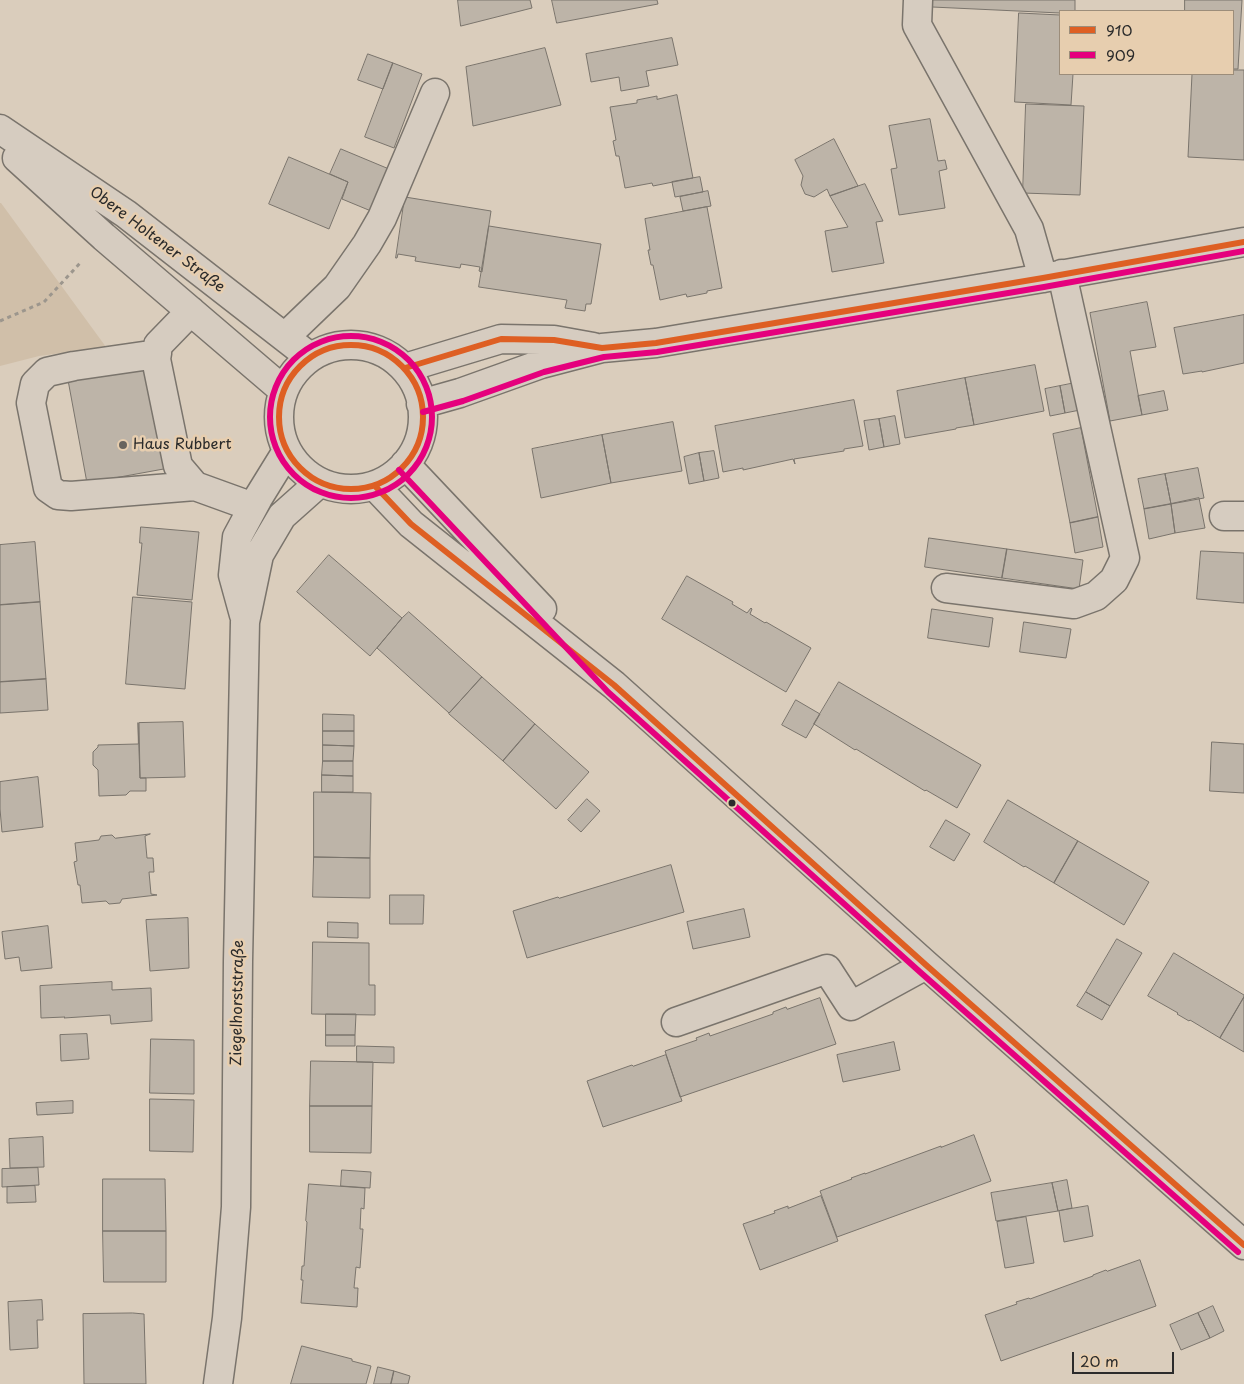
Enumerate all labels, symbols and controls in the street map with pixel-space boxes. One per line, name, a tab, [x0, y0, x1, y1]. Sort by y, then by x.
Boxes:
legend	[1059, 10, 1234, 75]
text: 910	[1106, 18, 1132, 41]
text: 909	[1106, 43, 1135, 66]
street label: Obere Holtener Straße	[86, 183, 228, 297]
place label: Haus Rubbert	[133, 436, 232, 454]
marker: Haus Rubbert	[117, 439, 129, 451]
unlabelled marker	[727, 798, 737, 808]
street label: Ziegelhorststraße	[228, 940, 248, 1066]
scale bar	[1074, 1342, 1176, 1374]
text: 20 m	[1080, 1349, 1119, 1372]

